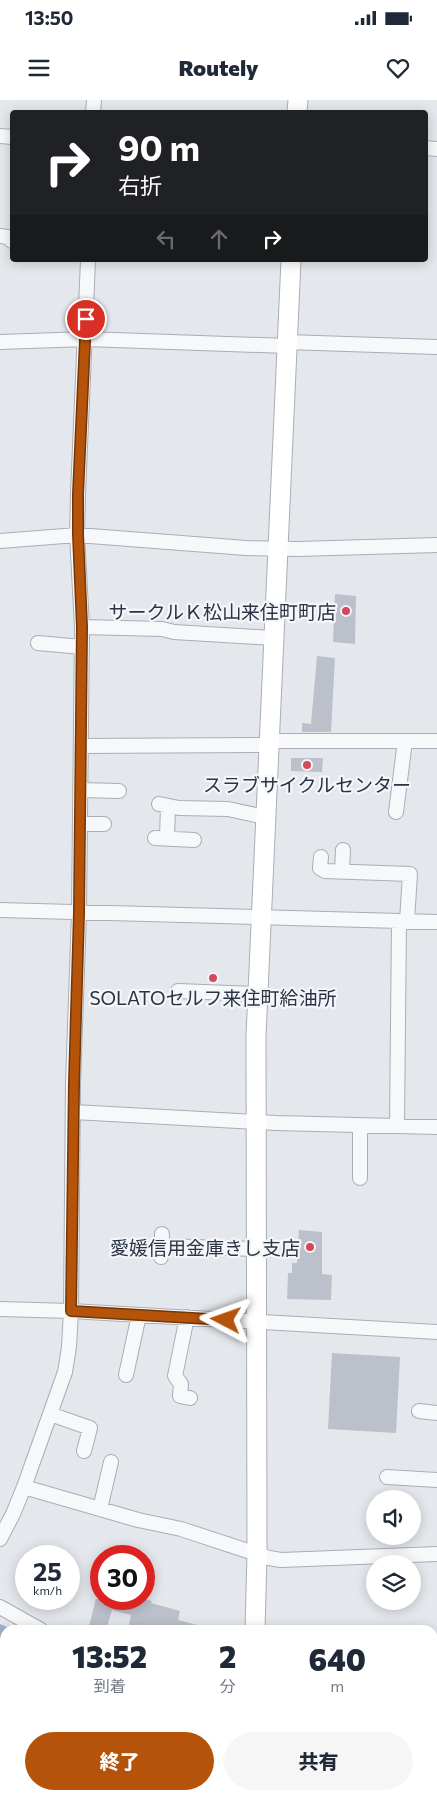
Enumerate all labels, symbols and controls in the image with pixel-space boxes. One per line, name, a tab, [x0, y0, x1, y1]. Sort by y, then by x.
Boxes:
text: 13:50	[25, 6, 73, 29]
icon: menu	[25, 54, 53, 82]
text: Routely	[178, 54, 259, 81]
icon: heart	[384, 54, 412, 82]
text: 90 m	[118, 125, 200, 168]
icon: right	[35, 130, 100, 195]
text: 右折	[118, 172, 162, 199]
icon: left	[152, 225, 180, 253]
icon: ahead	[205, 225, 233, 253]
icon: right	[258, 225, 286, 253]
pin	[65, 298, 107, 340]
icon: arrive	[72, 305, 100, 333]
place label: サークルＫ松山来住町町店	[109, 600, 336, 623]
marker: サークルＫ松山来住町町店	[340, 605, 352, 617]
marker: スラブサイクルセンター	[301, 759, 313, 771]
place label: スラブサイクルセンター	[203, 773, 411, 796]
marker: SOLATOセルフ来住町給油所	[207, 972, 219, 984]
place label: SOLATOセルフ来住町給油所	[89, 986, 337, 1009]
place label: 愛媛信用金庫きし支店	[110, 1236, 300, 1259]
marker: 愛媛信用金庫きし支店	[304, 1241, 316, 1253]
position arrow	[199, 1293, 251, 1345]
map controls	[366, 1490, 421, 1610]
button: sound	[366, 1490, 421, 1545]
speed limit sign: 30	[90, 1545, 155, 1610]
button: layers	[366, 1555, 421, 1610]
text: 25	[33, 1556, 62, 1586]
text: km/h	[33, 1583, 62, 1597]
text: 13:52	[72, 1637, 147, 1674]
text: 2	[219, 1637, 236, 1674]
text: 640	[308, 1640, 366, 1677]
text: 到着	[94, 1676, 126, 1695]
text: 分	[220, 1676, 236, 1695]
text: m	[330, 1676, 344, 1695]
button: 終了	[25, 1732, 214, 1790]
button: 共有	[224, 1732, 413, 1790]

